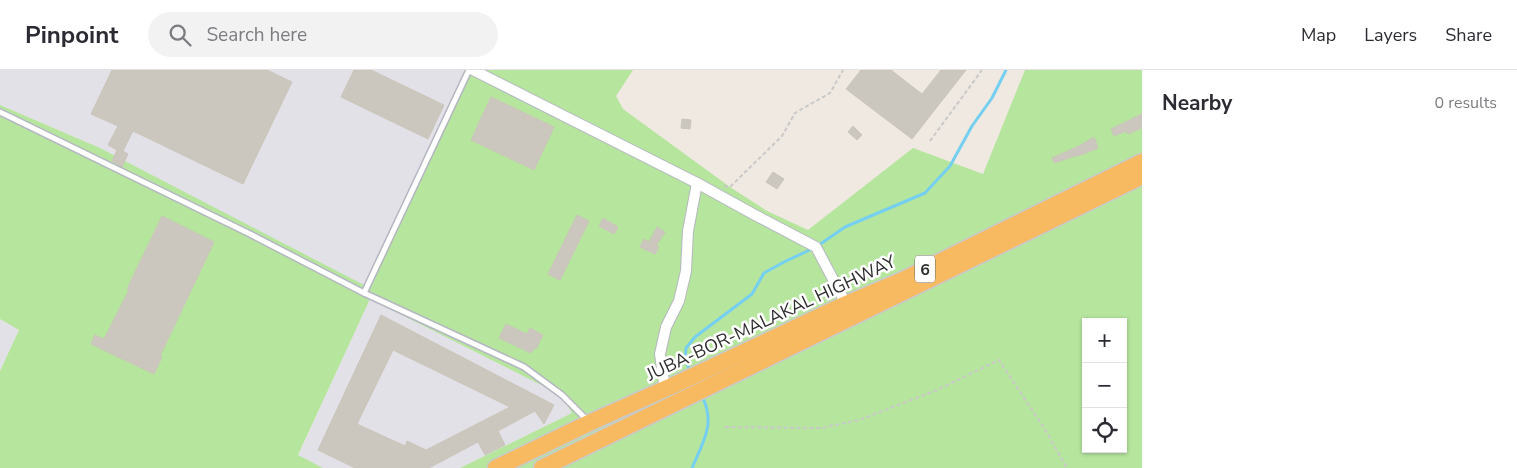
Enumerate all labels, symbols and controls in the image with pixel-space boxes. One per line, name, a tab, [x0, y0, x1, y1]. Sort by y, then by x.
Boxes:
search box	[148, 12, 498, 57]
text: Pinpoint	[25, 19, 118, 51]
icon: search	[166, 21, 194, 49]
text: Search here	[206, 22, 307, 48]
text: Map	[1301, 23, 1336, 47]
text: Layers	[1364, 23, 1417, 47]
text: Share	[1445, 23, 1492, 47]
text: Nearby	[1162, 89, 1232, 117]
text: 0 results	[1435, 92, 1497, 114]
street label: JUBA-BOR-MALAKAL HIGHWAY	[641, 249, 900, 387]
road number: 6	[915, 255, 935, 282]
map controls	[1082, 318, 1127, 453]
button: +	[1082, 318, 1127, 363]
button: −	[1082, 363, 1127, 408]
button: locate	[1082, 408, 1127, 453]

